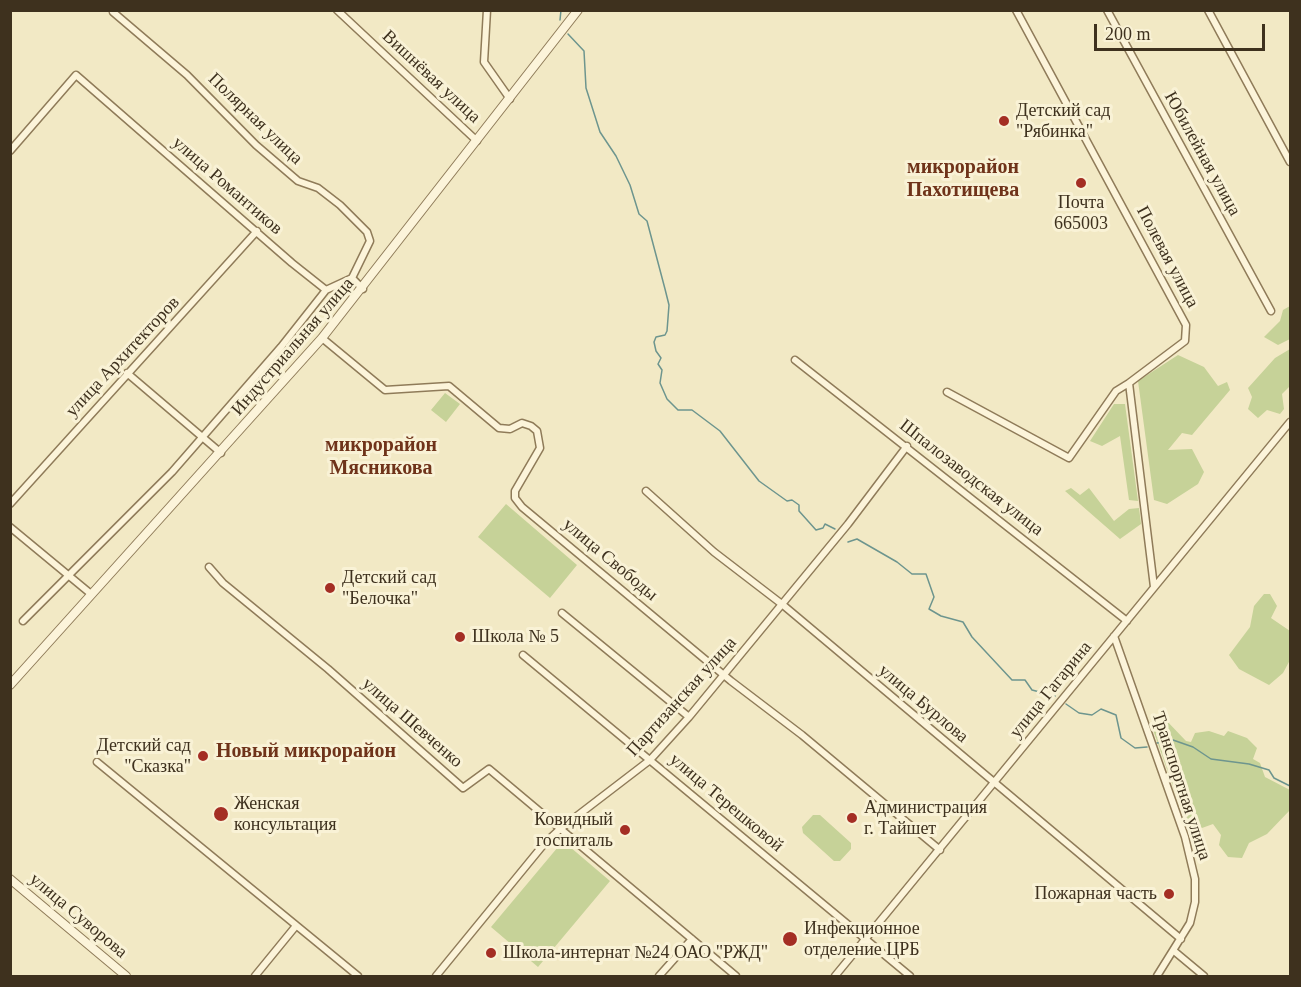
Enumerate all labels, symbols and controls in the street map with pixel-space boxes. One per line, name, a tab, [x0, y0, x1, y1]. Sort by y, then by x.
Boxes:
scale bar	[1097, 12, 1268, 50]
text: 200 m	[1105, 24, 1151, 44]
street label: Вишнёвая улица	[377, 26, 485, 128]
street label: Полярная улица	[203, 69, 307, 169]
street label: Юбилейная улица	[1159, 88, 1245, 220]
place label: Детский сад "Рябинка"	[1016, 100, 1110, 142]
marker: Детский сад "Рябинка"	[997, 114, 1011, 128]
street label: улица Романтиков	[168, 132, 286, 240]
district label: микрорайон Пахотищева	[907, 156, 1019, 203]
marker: Почта 665003	[1074, 176, 1088, 190]
place label: Почта 665003	[1054, 192, 1108, 234]
street label: Полевая улица	[1131, 202, 1203, 312]
street label: Индустриальная улица	[227, 274, 359, 420]
street label: улица Архитекторов	[62, 292, 184, 422]
street label: Шпалозаводская улица	[895, 415, 1047, 541]
district label: микрорайон Мясникова	[325, 434, 437, 481]
street label: улица Свободы	[558, 514, 662, 606]
place label: Детский сад "Белочка"	[342, 567, 436, 610]
marker: Детский сад "Белочка"	[323, 581, 337, 595]
place label: Школа № 5	[472, 626, 559, 648]
marker: Школа № 5	[453, 630, 467, 644]
street label: Партизанская улица	[623, 633, 741, 761]
street label: улица Гагарина	[1005, 637, 1097, 743]
street label: улица Бурлова	[874, 660, 972, 748]
street label: улица Шевченко	[357, 673, 467, 773]
street label: Транспортная улица	[1147, 709, 1215, 863]
place label: Детский сад "Сказка"	[97, 735, 191, 777]
district label: Новый микрорайон	[216, 740, 396, 764]
marker: Детский сад "Сказка"	[196, 749, 210, 763]
street label: улица Терешковой	[665, 749, 787, 857]
place label: Женская консультация	[234, 793, 337, 836]
place label: Администрация г. Тайшет	[864, 797, 987, 840]
marker: Женская консультация	[212, 805, 230, 823]
place label: Ковидный госпиталь	[534, 809, 613, 852]
marker: Администрация г. Тайшет	[845, 811, 859, 825]
marker: Ковидный госпиталь	[618, 823, 632, 837]
street label: улица Суворова	[25, 869, 131, 963]
place label: Пожарная часть	[1035, 883, 1157, 905]
marker: Пожарная часть	[1162, 887, 1176, 901]
place label: Инфекционное отделение ЦРБ	[804, 918, 920, 960]
marker: Инфекционное отделение ЦРБ	[781, 930, 799, 948]
place label: Школа-интернат №24 ОАО "РЖД"	[503, 942, 768, 964]
marker: Школа-интернат №24 ОАО "РЖД"	[484, 946, 498, 960]

